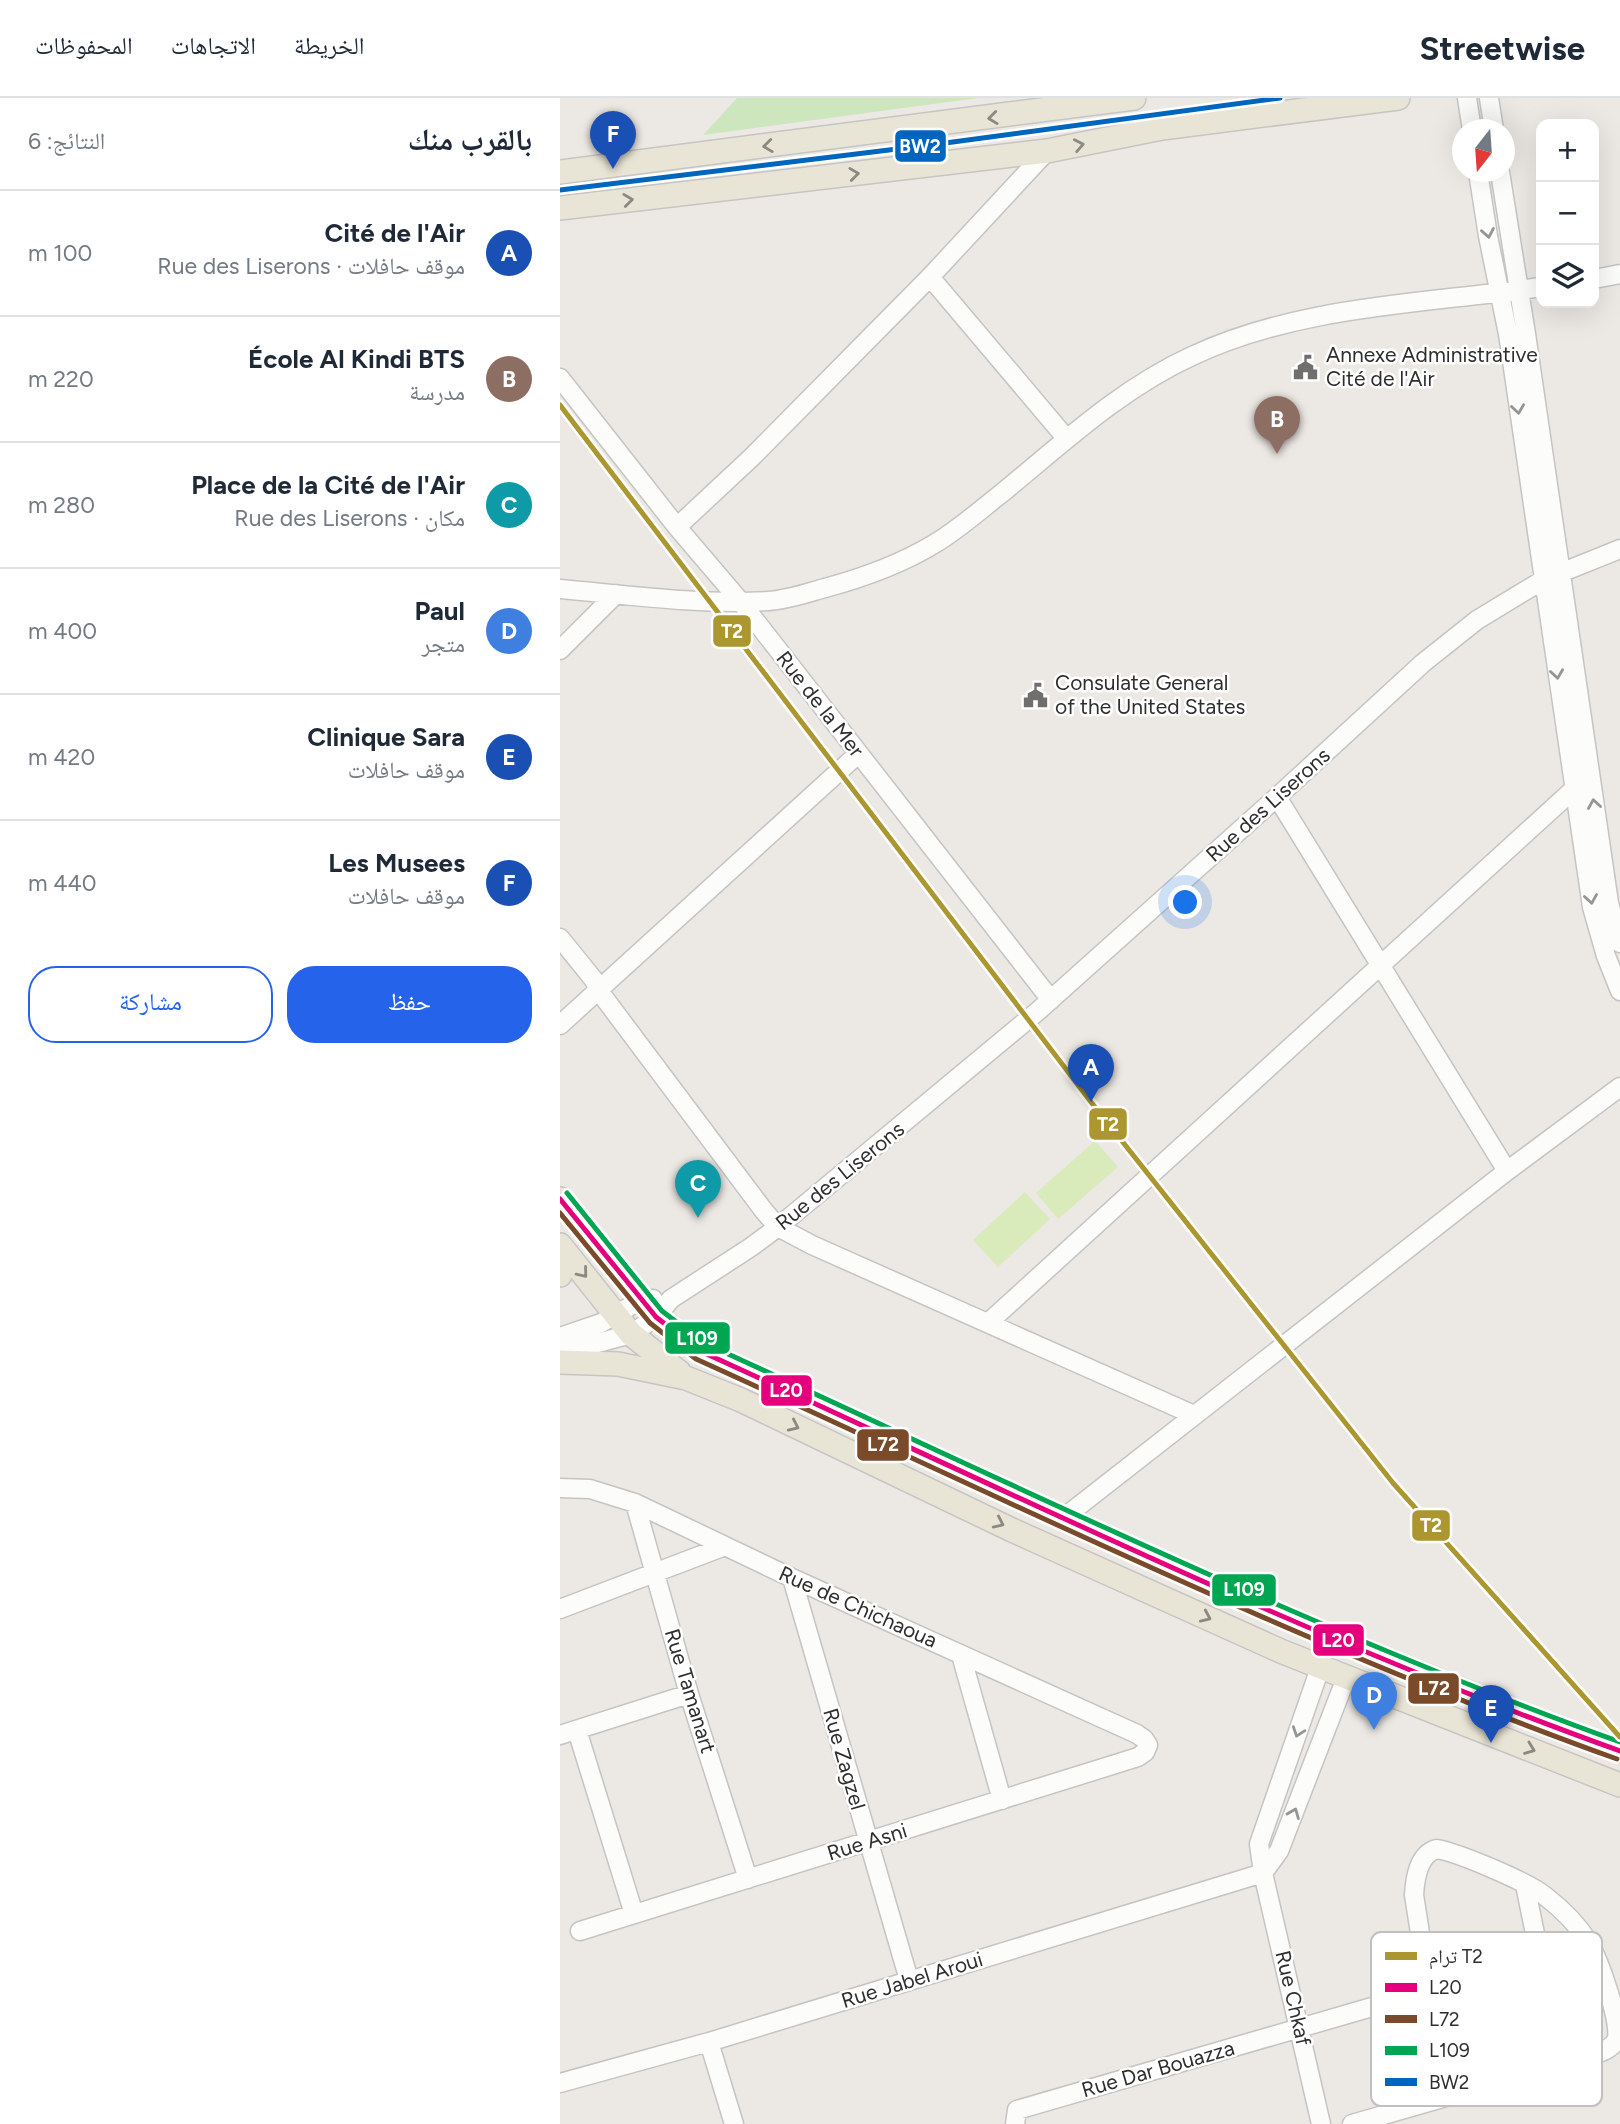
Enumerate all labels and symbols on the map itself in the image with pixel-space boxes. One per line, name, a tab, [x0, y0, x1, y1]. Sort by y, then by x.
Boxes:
one-way arrow	[988, 110, 999, 125]
pin: F	[590, 111, 636, 169]
north arrow	[1452, 119, 1515, 182]
line badge: BW2	[894, 129, 947, 163]
text: BW2	[899, 135, 941, 158]
one-way arrow	[762, 138, 774, 153]
one-way arrow	[1073, 138, 1085, 153]
one-way arrow	[848, 166, 860, 181]
one-way arrow	[622, 193, 634, 208]
one-way arrow	[1480, 227, 1495, 239]
place label: Annexe Administrative Cité de l'Air	[1326, 342, 1538, 391]
public building icon: Annexe Administrative Cité de l'Air	[1292, 353, 1320, 381]
pin: B	[1254, 396, 1300, 454]
one-way arrow	[1511, 403, 1526, 415]
line badge: T2	[712, 614, 752, 648]
text: T2	[721, 620, 743, 643]
street label: Rue de la Mer	[771, 646, 869, 762]
one-way arrow	[1549, 668, 1564, 680]
place label: Consulate General of the United States	[1055, 670, 1245, 719]
public building icon: Consulate General of the United States	[1021, 681, 1049, 709]
street label: Rue des Liserons	[1201, 742, 1335, 867]
one-way arrow	[1587, 798, 1602, 809]
your location	[1168, 885, 1202, 919]
one-way arrow	[1583, 893, 1598, 905]
pin: A	[1068, 1044, 1114, 1102]
line badge: T2	[1088, 1107, 1128, 1141]
text: T2	[1097, 1113, 1119, 1136]
street label: Rue des Liserons	[770, 1116, 909, 1235]
pin: C	[675, 1160, 721, 1218]
one-way arrow	[575, 1265, 587, 1278]
line badge: L109	[664, 1321, 731, 1355]
text: L109	[676, 1327, 718, 1350]
line badge: L20	[760, 1374, 813, 1407]
text: L20	[769, 1379, 803, 1402]
one-way arrow	[787, 1417, 799, 1431]
line badge: L72	[856, 1428, 910, 1462]
text: L72	[867, 1433, 899, 1456]
line badge: T2	[1411, 1509, 1451, 1542]
text: T2	[1420, 1514, 1442, 1537]
one-way arrow	[992, 1515, 1004, 1529]
street label: Rue de Chichaoua	[775, 1560, 941, 1653]
line badge: L109	[1211, 1573, 1277, 1607]
text: L109	[1223, 1578, 1265, 1601]
one-way arrow	[1199, 1609, 1211, 1623]
line badge: L20	[1312, 1623, 1365, 1657]
street label: Rue Tamanart	[660, 1626, 721, 1756]
text: L20	[1321, 1629, 1355, 1652]
pin: D	[1351, 1672, 1397, 1730]
line badge: L72	[1407, 1672, 1460, 1705]
text: L72	[1418, 1677, 1450, 1700]
pin: E	[1468, 1685, 1514, 1743]
street label: Rue Zagzel	[818, 1705, 871, 1812]
one-way arrow	[1292, 1726, 1306, 1738]
one-way arrow	[1524, 1741, 1536, 1755]
one-way arrow	[1286, 1808, 1300, 1820]
street label: Rue Asni	[824, 1818, 910, 1865]
legend	[1371, 1932, 1602, 2106]
text: ترام T2	[1429, 1945, 1483, 1970]
street label: Rue Jabel Aroui	[838, 1946, 986, 2013]
street label: Rue Chkaf	[1270, 1948, 1317, 2048]
text: L20	[1429, 1976, 1462, 1999]
text: L72	[1429, 2008, 1460, 2031]
street label: Rue Dar Bouazza	[1079, 2035, 1237, 2102]
text: L109	[1429, 2039, 1470, 2062]
text: BW2	[1429, 2071, 1469, 2094]

